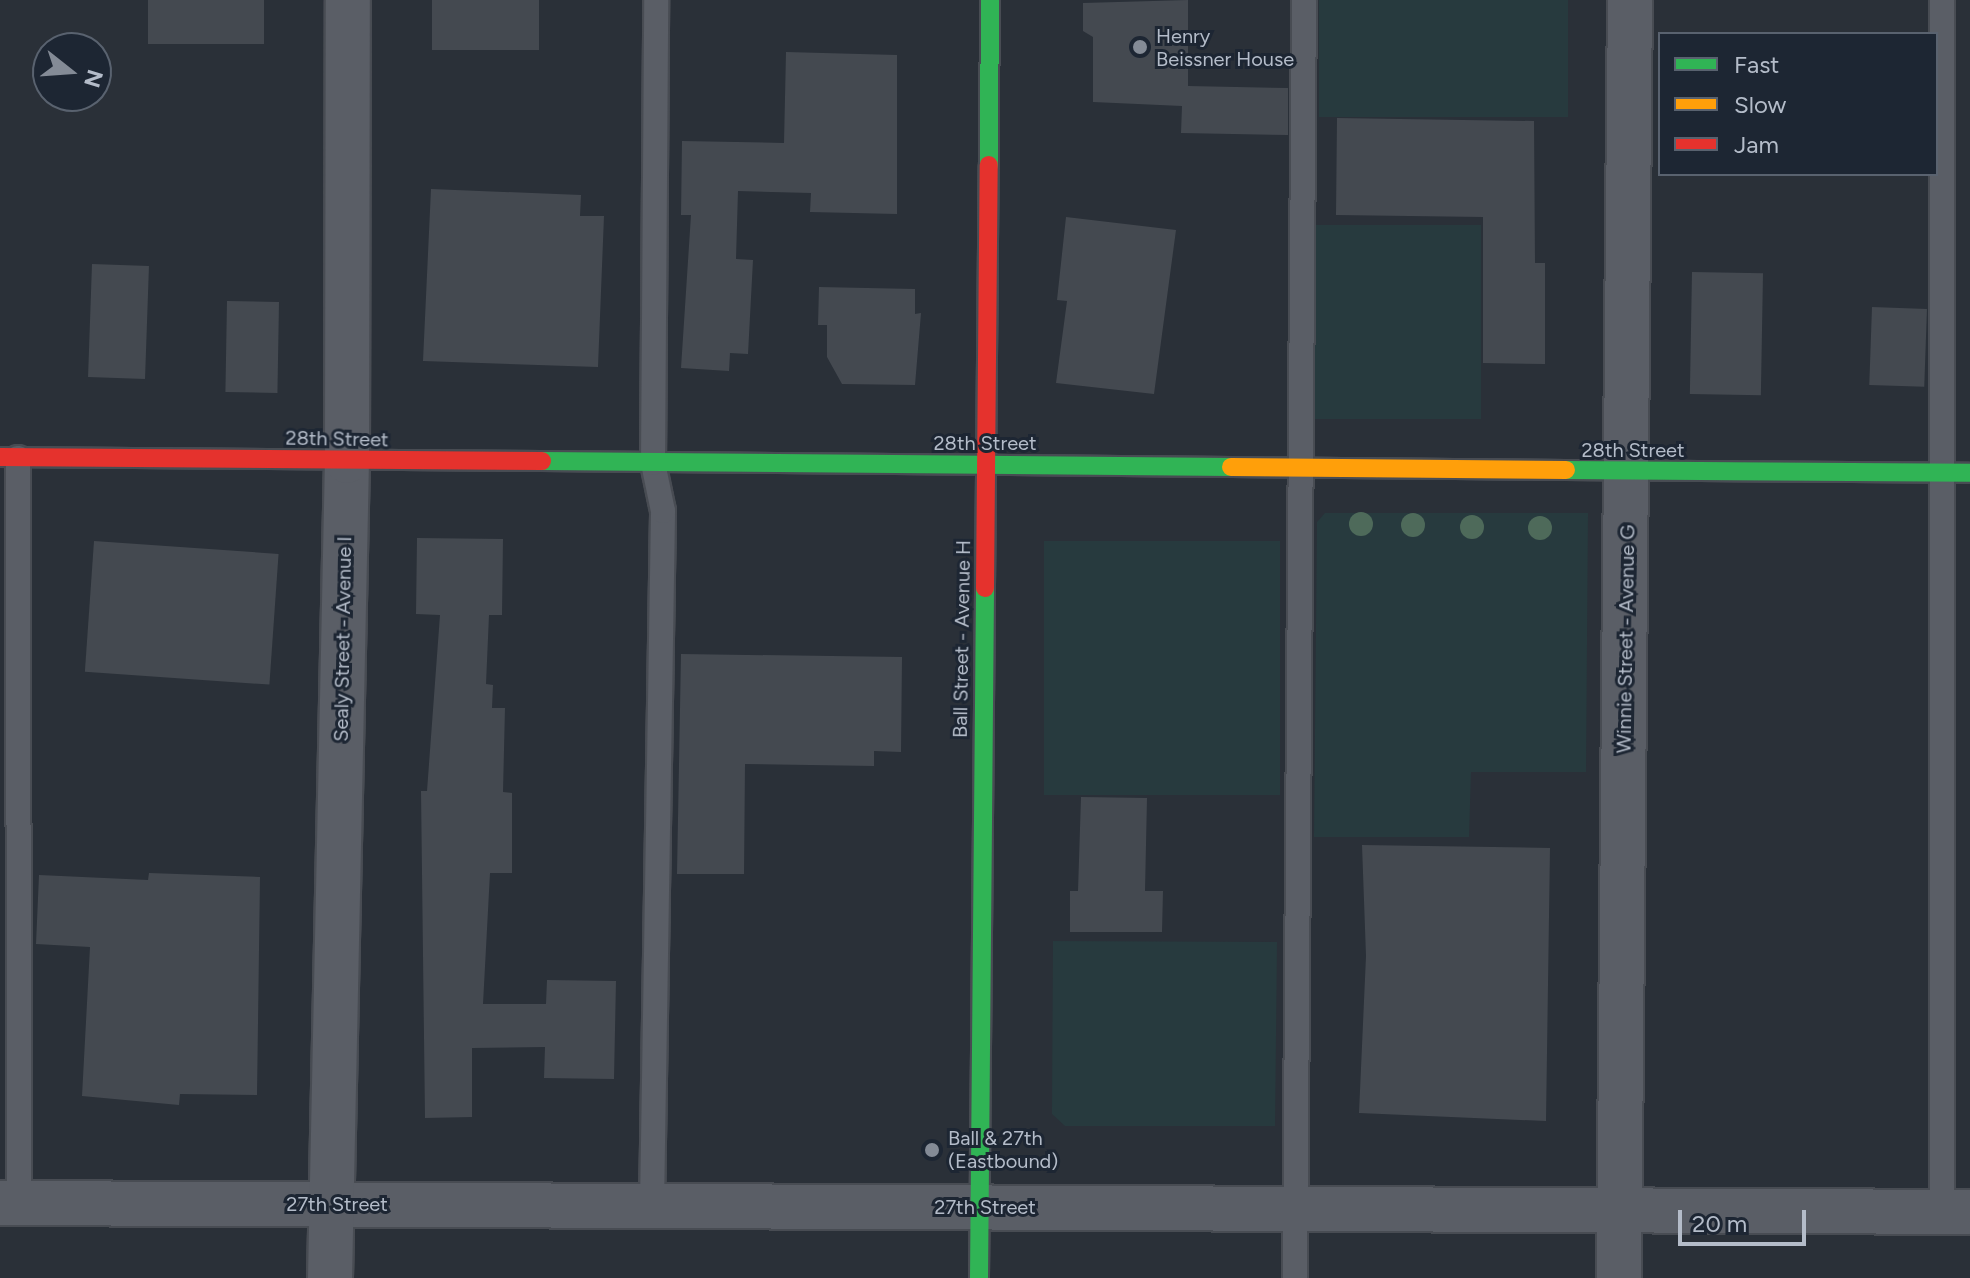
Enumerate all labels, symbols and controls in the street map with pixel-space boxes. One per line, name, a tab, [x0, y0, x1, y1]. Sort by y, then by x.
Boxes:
place label: Henry Beissner House	[1156, 24, 1294, 71]
north arrow	[32, 32, 112, 112]
legend	[1658, 32, 1938, 176]
marker: Henry Beissner House	[1131, 38, 1149, 56]
text: Fast	[1734, 50, 1779, 79]
text: N	[78, 66, 109, 91]
text: Slow	[1734, 90, 1786, 119]
text: Jam	[1734, 130, 1779, 159]
street label: 28th Street	[285, 426, 389, 452]
street label: 28th Street	[933, 431, 1037, 455]
street label: 28th Street	[1581, 438, 1685, 462]
street label: Winnie Street - Avenue G	[1612, 524, 1640, 754]
street label: Sealy Street - Avenue I	[329, 536, 357, 742]
street label: Ball Street - Avenue H	[948, 540, 976, 738]
place label: Ball & 27th (Eastbound)	[948, 1126, 1058, 1173]
marker: Ball & 27th (Eastbound)	[923, 1141, 941, 1159]
street label: 27th Street	[286, 1192, 388, 1216]
scale bar	[1682, 1194, 1810, 1244]
street label: 27th Street	[934, 1195, 1036, 1219]
text: 20 m	[1692, 1209, 1747, 1238]

